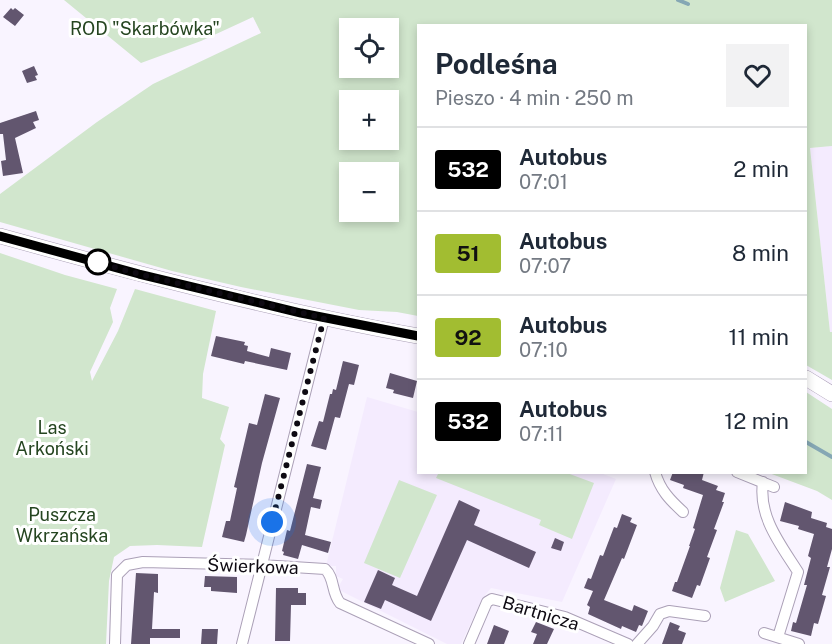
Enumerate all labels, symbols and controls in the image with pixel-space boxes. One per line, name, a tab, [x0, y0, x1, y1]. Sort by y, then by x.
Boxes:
park label: ROD "Skarbówka"	[70, 18, 220, 39]
map controls	[339, 18, 399, 222]
button: locate	[339, 18, 399, 78]
button: heart	[726, 44, 789, 107]
text: Podleśna	[435, 47, 558, 80]
text: Pieszo · 4 min · 250 m	[435, 86, 634, 110]
button: +	[339, 90, 399, 150]
text: Autobus	[519, 144, 607, 170]
text: 2 min	[733, 156, 789, 182]
text: 532	[447, 157, 489, 182]
button: −	[339, 162, 399, 222]
text: 07:01	[519, 170, 568, 194]
text: Autobus	[519, 228, 607, 254]
text: 8 min	[732, 240, 789, 266]
text: 51	[456, 241, 480, 266]
unlabelled marker	[85, 249, 111, 275]
text: 07:07	[519, 254, 571, 278]
text: Autobus	[519, 312, 607, 338]
text: 11 min	[728, 324, 789, 350]
text: 92	[454, 325, 482, 350]
text: 07:10	[519, 338, 568, 362]
text: Autobus	[519, 396, 607, 422]
text: 12 min	[724, 408, 789, 434]
text: 532	[447, 409, 489, 434]
park label: Las Arkoński	[15, 417, 89, 459]
text: 07:11	[519, 422, 564, 446]
park label: Puszcza Wkrzańska	[16, 504, 108, 546]
your location	[257, 507, 287, 537]
street label: Świerkowa	[207, 553, 299, 578]
street label: Bartnicza	[500, 591, 582, 635]

